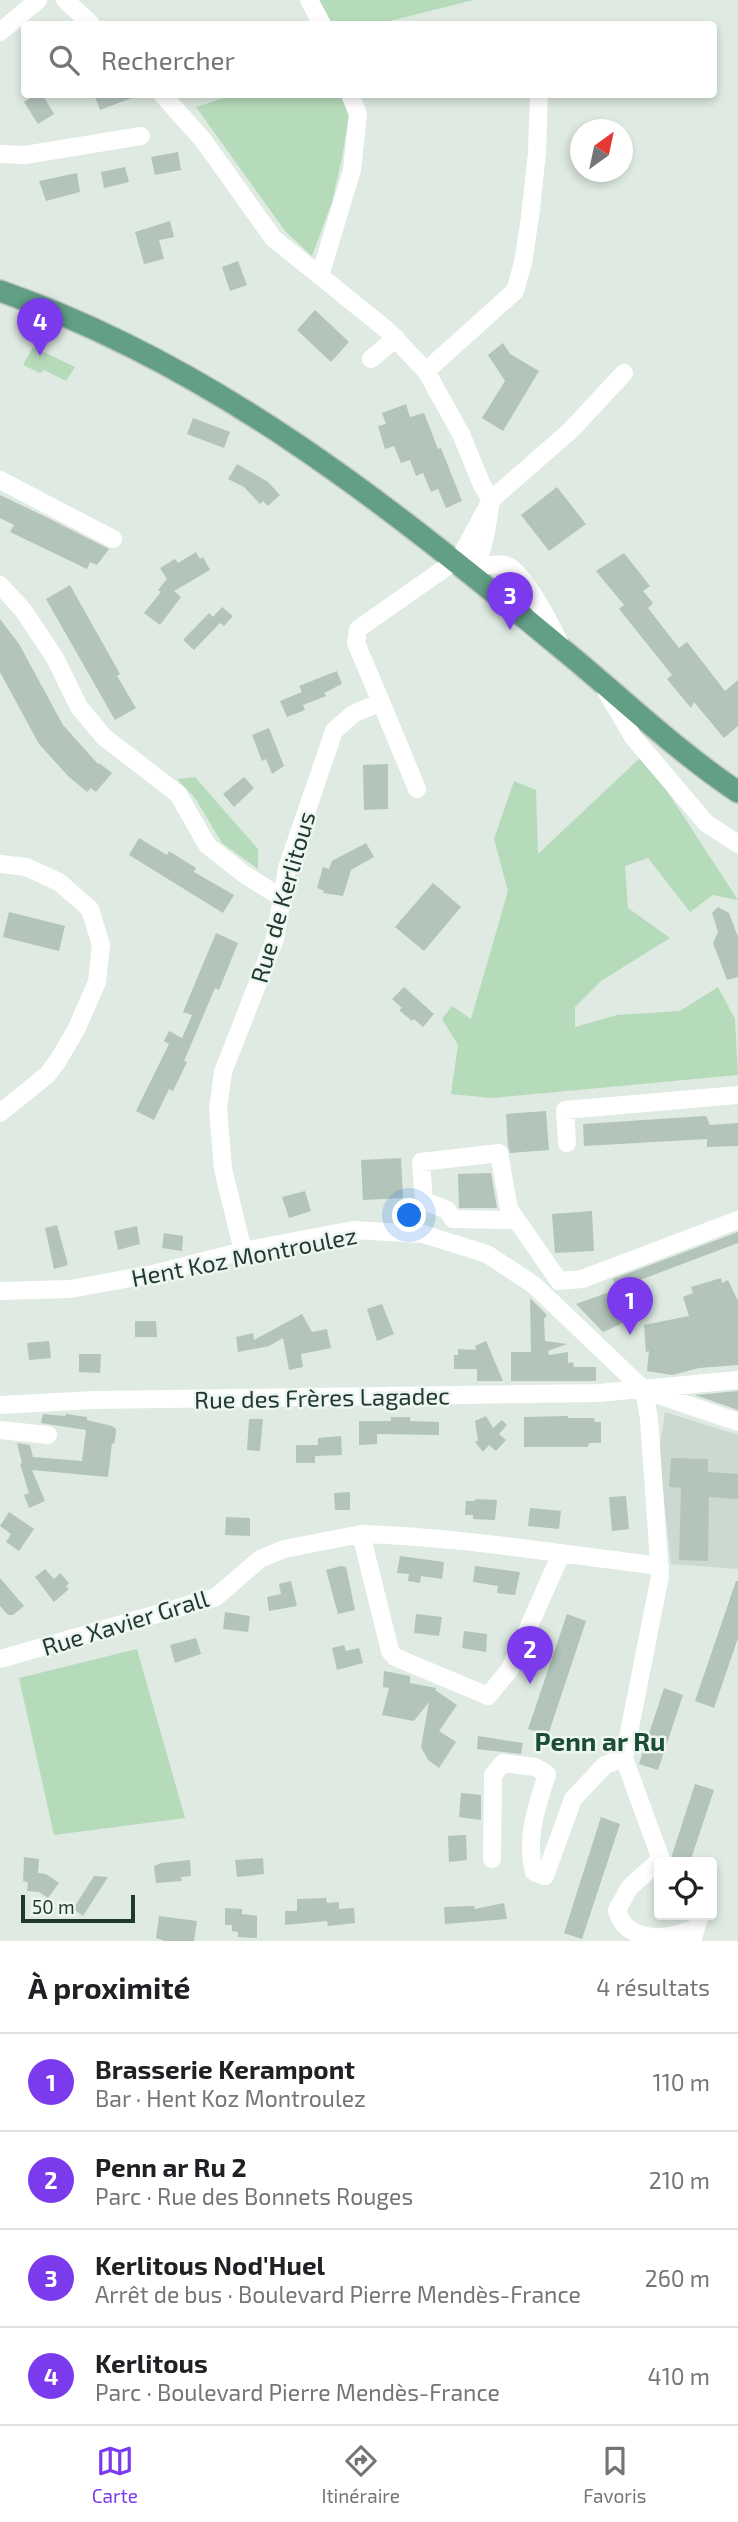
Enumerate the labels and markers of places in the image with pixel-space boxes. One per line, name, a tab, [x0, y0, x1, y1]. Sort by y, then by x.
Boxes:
pin: 4	[17, 298, 63, 356]
pin: 3	[487, 572, 533, 630]
pin: 1	[607, 1277, 653, 1335]
pin: 2	[507, 1626, 553, 1684]

